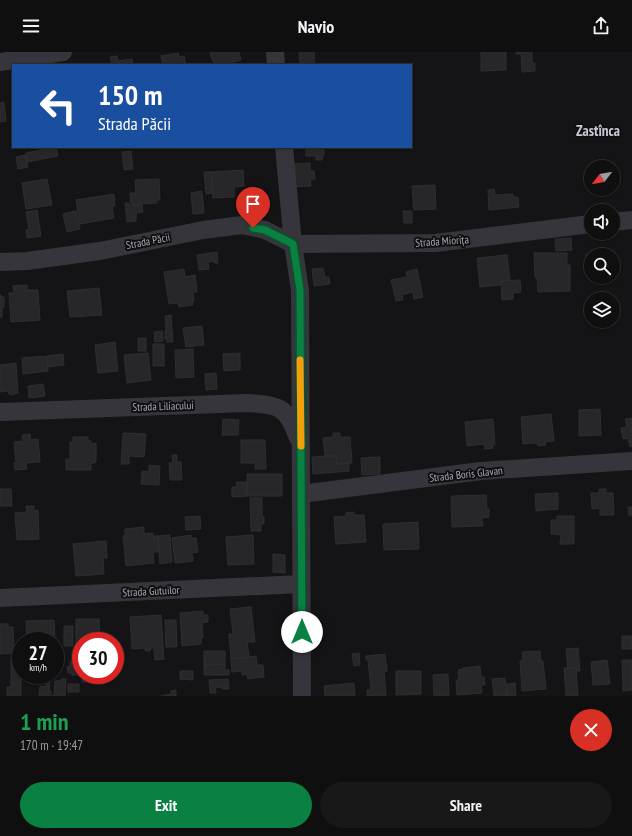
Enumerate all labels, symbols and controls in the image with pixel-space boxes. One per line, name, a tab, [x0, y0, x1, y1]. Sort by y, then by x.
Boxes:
icon: menu	[20, 15, 42, 37]
text: Navio	[298, 15, 334, 38]
icon: share	[590, 15, 612, 37]
text: 150 m	[98, 76, 162, 113]
icon: left	[32, 80, 84, 132]
text: Strada Păcii	[98, 112, 171, 135]
district label: Zastînca	[576, 121, 620, 140]
north arrow	[584, 160, 620, 196]
map controls	[584, 160, 620, 328]
pin	[236, 187, 270, 228]
icon: arrive	[242, 193, 264, 215]
button: sound	[584, 204, 620, 240]
street label: Strada Păcii	[125, 230, 171, 252]
street label: Strada Miorița	[415, 232, 469, 250]
button: search	[584, 248, 620, 284]
button: layers	[584, 292, 620, 328]
street label: Strada Liliacului	[132, 398, 194, 414]
street label: Strada Boris Glavan	[429, 463, 504, 485]
street label: Strada Gutuilor	[122, 583, 180, 599]
position arrow	[281, 611, 323, 653]
speed limit sign: 30	[72, 632, 124, 684]
text: 27	[28, 640, 48, 666]
text: km/h	[29, 661, 47, 674]
text: 1 min	[20, 706, 68, 737]
button: close	[570, 709, 612, 751]
text: 170 m · 19:47	[20, 737, 83, 754]
button: Exit	[20, 782, 312, 828]
button: Share	[320, 782, 612, 828]

